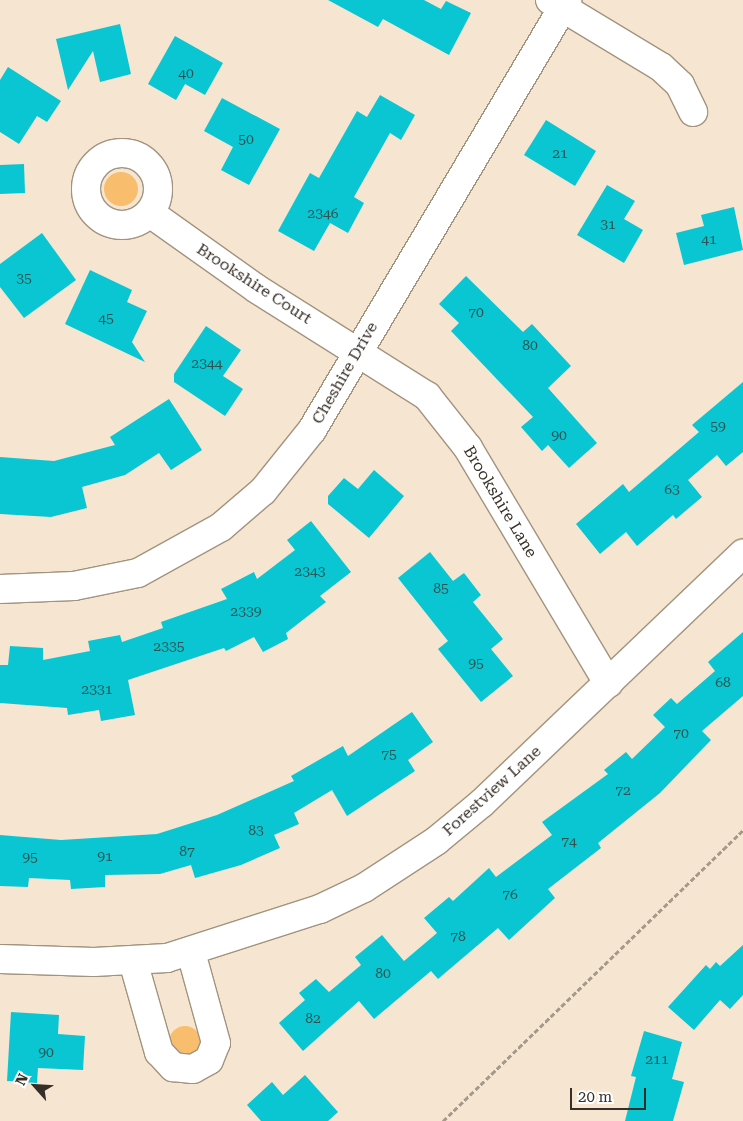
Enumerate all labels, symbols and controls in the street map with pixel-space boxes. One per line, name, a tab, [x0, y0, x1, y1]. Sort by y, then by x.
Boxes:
house number: 40	[178, 65, 194, 81]
house number: 50	[238, 131, 254, 147]
house number: 21	[552, 145, 568, 161]
house number: 2346	[307, 205, 339, 221]
house number: 31	[600, 216, 616, 232]
house number: 41	[701, 231, 717, 247]
street label: Brookshire Court	[193, 240, 315, 328]
house number: 35	[16, 270, 32, 286]
house number: 70	[468, 304, 484, 320]
house number: 45	[98, 310, 114, 326]
street label: Cheshire Drive	[308, 319, 382, 427]
house number: 80	[522, 337, 538, 353]
house number: 2344	[191, 355, 223, 371]
house number: 59	[710, 418, 726, 434]
house number: 90	[551, 427, 567, 443]
street label: Brookshire Lane	[459, 443, 541, 561]
house number: 63	[664, 481, 680, 497]
house number: 2343	[294, 563, 326, 579]
house number: 85	[433, 580, 449, 596]
house number: 2339	[230, 603, 262, 619]
house number: 2335	[153, 638, 185, 654]
house number: 95	[468, 655, 484, 671]
house number: 68	[715, 674, 731, 690]
house number: 2331	[81, 681, 113, 697]
house number: 70	[673, 725, 689, 741]
street label: Forestview Lane	[439, 742, 545, 840]
house number: 75	[381, 746, 397, 762]
house number: 72	[615, 782, 631, 798]
house number: 83	[248, 822, 264, 838]
house number: 74	[561, 833, 577, 849]
house number: 87	[179, 843, 195, 859]
house number: 91	[97, 848, 113, 864]
house number: 95	[22, 849, 38, 865]
house number: 76	[502, 886, 518, 902]
house number: 78	[450, 928, 466, 944]
house number: 80	[375, 965, 391, 981]
house number: 82	[305, 1010, 321, 1026]
house number: 90	[38, 1044, 54, 1060]
house number: 211	[645, 1051, 669, 1067]
north arrow	[10, 1061, 60, 1111]
text: N	[12, 1071, 31, 1088]
scale bar	[573, 1078, 649, 1110]
text: 20 m	[578, 1088, 612, 1106]

